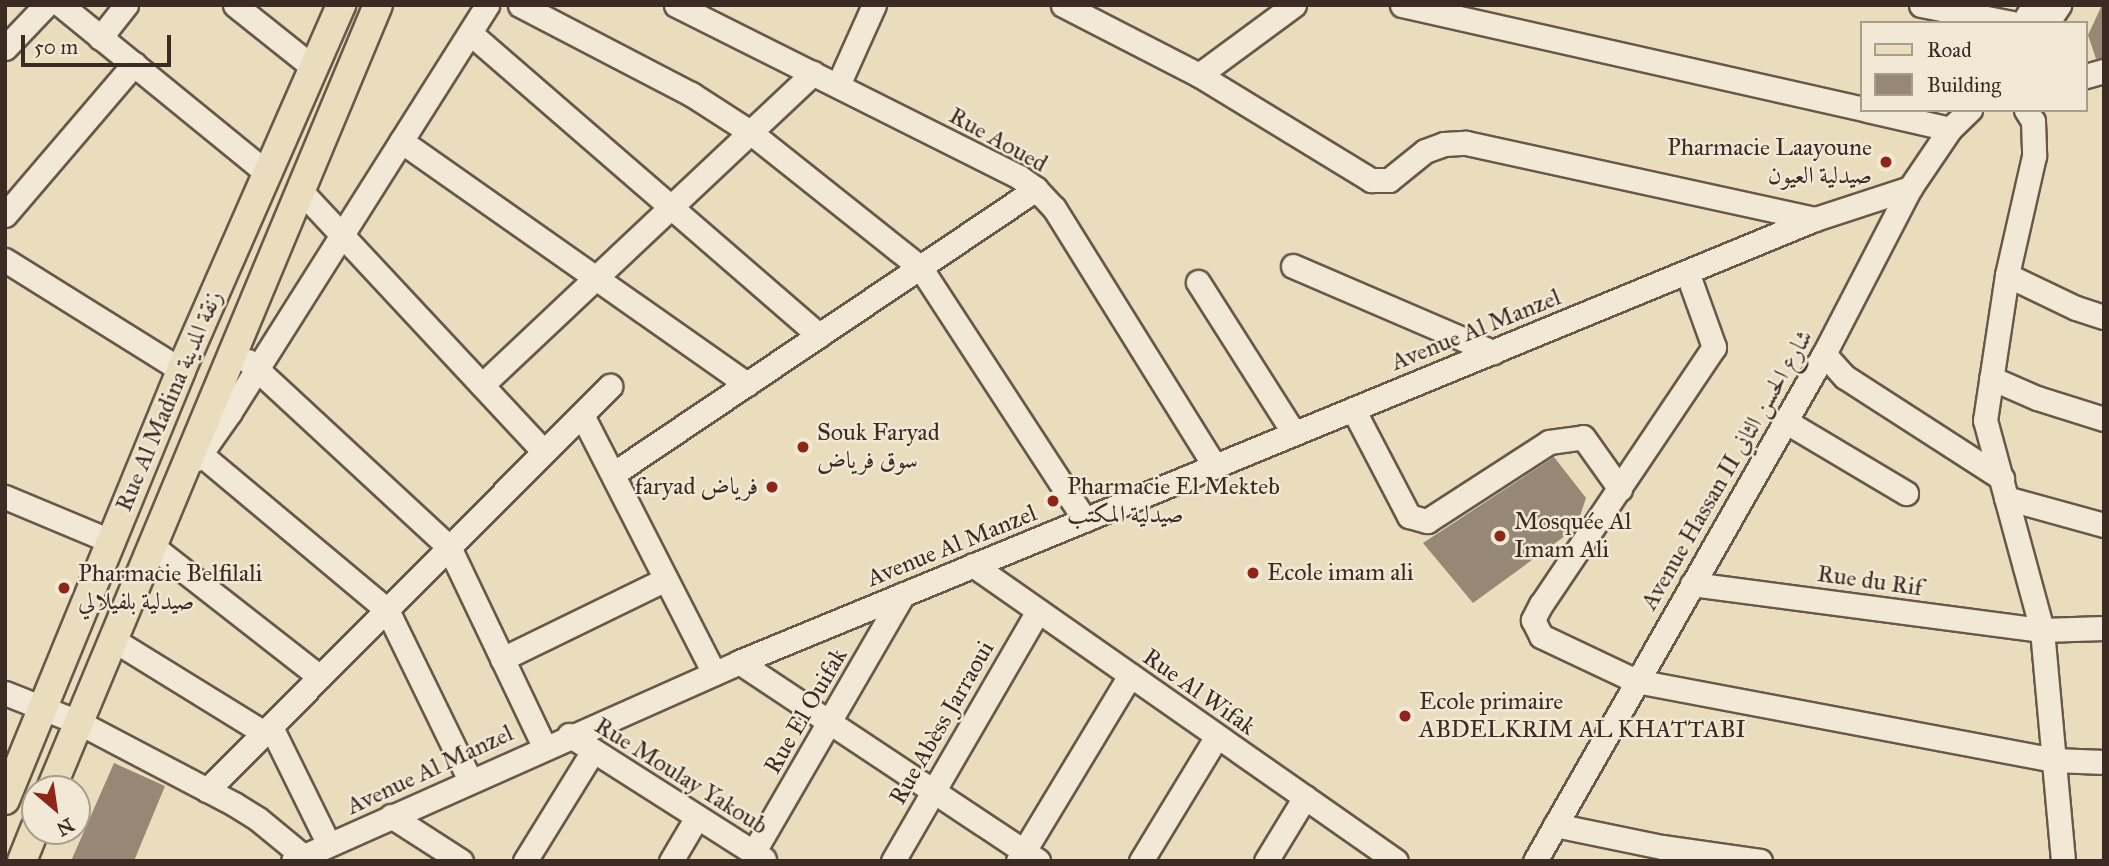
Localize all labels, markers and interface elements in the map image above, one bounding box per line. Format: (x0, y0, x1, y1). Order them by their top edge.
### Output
scale bar (24, 21, 175, 65)
legend (1860, 21, 2088, 112)
text: 50 m (34, 34, 78, 60)
text: Road (1927, 37, 1972, 63)
text: Building (1927, 72, 2001, 98)
street label: Rue Aoued (944, 101, 1052, 179)
place label: Pharmacie Laayoune صيدلية العيون (1667, 134, 1872, 190)
marker: Pharmacie Laayoune صيدلية العيون (1878, 154, 1894, 170)
street label: Avenue Al Manzel (1387, 283, 1565, 377)
street label: Rue Al Madina زنقة المدينة (109, 286, 229, 516)
street label: Avenue Hassan II شارع الحسن الثاني (1635, 325, 1819, 615)
place label: Souk Faryad سوق فرياض (817, 419, 940, 475)
marker: Souk Faryad سوق فرياض (795, 439, 811, 455)
place label: faryad فرياض (635, 473, 758, 501)
place label: Pharmacie El Mekteb صيدلية المكتب (1067, 473, 1280, 529)
marker: faryad فرياض (764, 479, 780, 495)
marker: Pharmacie El Mekteb صيدلية المكتب (1045, 493, 1061, 509)
street label: Avenue Al Manzel (863, 499, 1041, 593)
place label: Mosquée Al Imam Ali (1514, 508, 1632, 564)
marker: Mosquée Al Imam Ali (1492, 528, 1508, 544)
place label: Ecole imam ali (1267, 559, 1414, 587)
street label: Rue du Rif (1815, 559, 1925, 603)
place label: Pharmacie Belfilali صيدلية بلفيلالي (78, 560, 262, 616)
marker: Ecole imam ali (1245, 565, 1261, 581)
marker: Pharmacie Belfilali صيدلية بلفيلالي (56, 580, 72, 596)
street label: Rue Abèss Jarraoui (883, 636, 1001, 810)
street label: Rue El Ouifak (758, 643, 854, 779)
street label: Rue Al Wifak (1137, 643, 1261, 741)
place label: Ecole primaire ABDELKRIM AL KHATTABI (1419, 688, 1746, 744)
marker: Ecole primaire ABDELKRIM AL KHATTABI (1397, 708, 1413, 724)
street label: Rue Moulay Yakoub (589, 711, 773, 841)
street label: Avenue Al Manzel (342, 719, 518, 821)
north arrow (21, 775, 91, 845)
text: N (53, 813, 78, 841)

